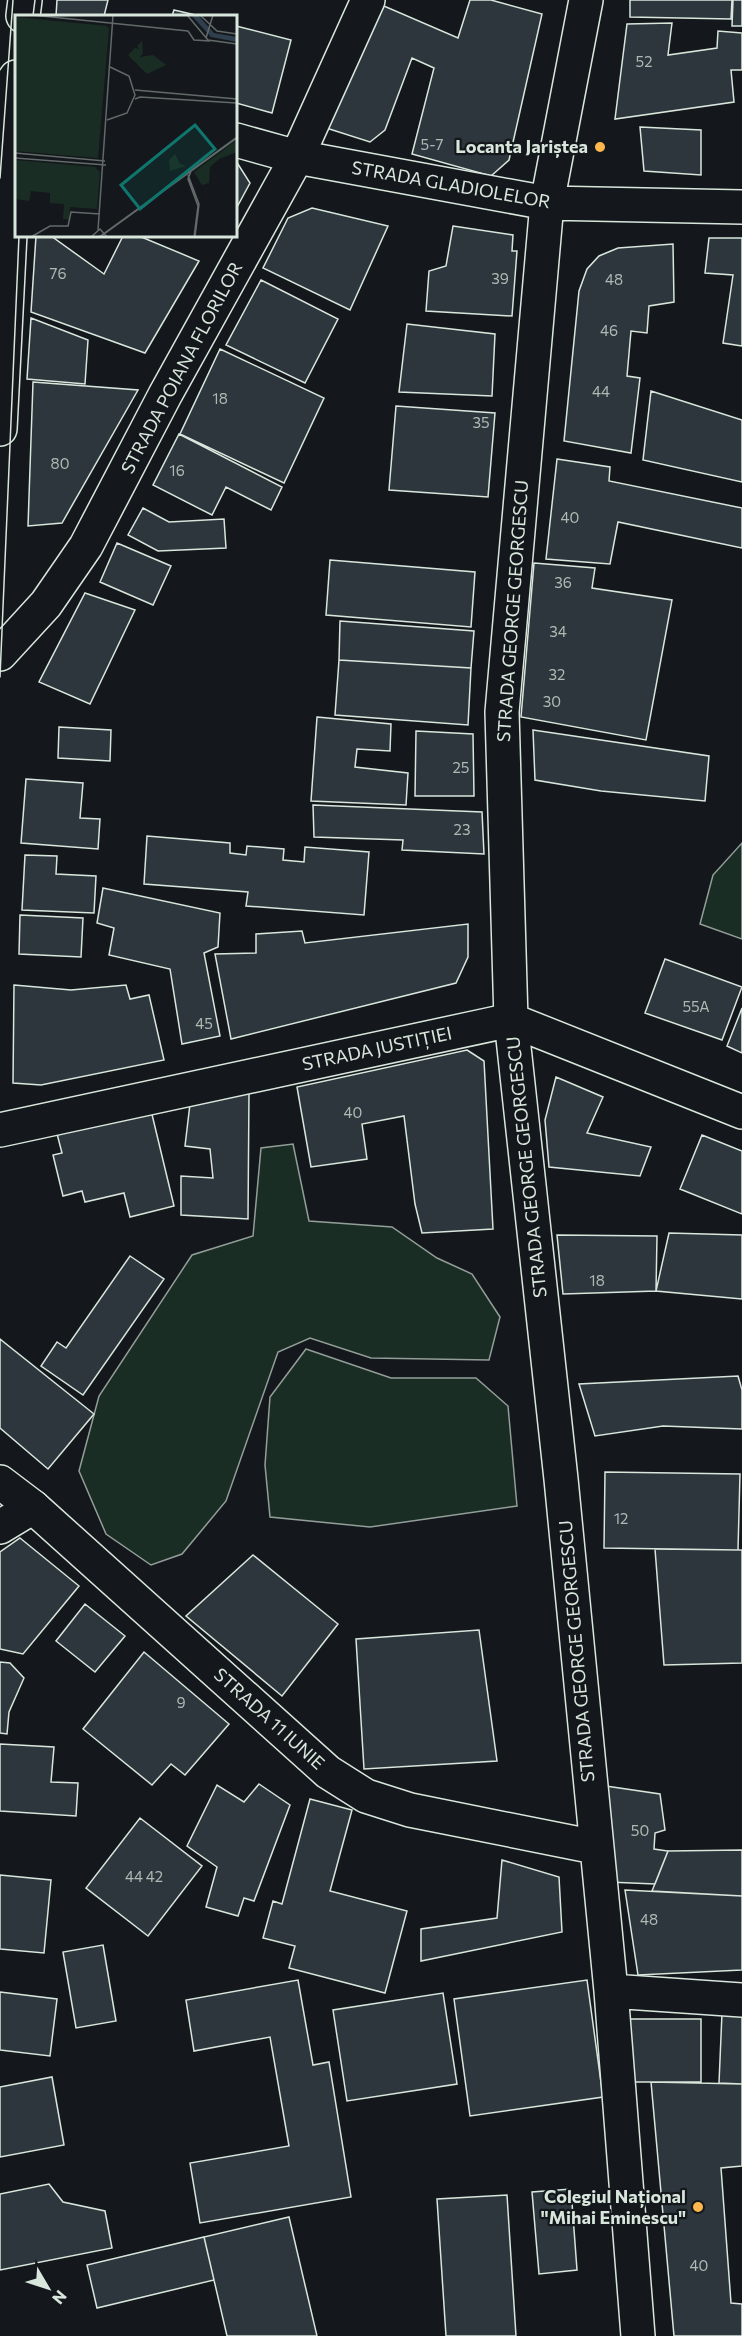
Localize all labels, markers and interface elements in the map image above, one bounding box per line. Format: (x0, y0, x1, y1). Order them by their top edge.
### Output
inset map (15, 15, 237, 237)
house number: 52 (636, 52, 652, 70)
house number: 5-7 (421, 135, 444, 153)
place label: Locanta Jariștea (455, 135, 588, 158)
marker: Locanta Jariștea (593, 140, 607, 154)
street label: STRADA GLADIOLELOR (350, 156, 552, 212)
street label: STRADA POIANA FLORILOR (116, 258, 246, 477)
house number: 76 (50, 264, 66, 282)
house number: 39 (491, 269, 509, 287)
house number: 48 (605, 270, 623, 288)
house number: 46 (600, 321, 618, 339)
house number: 44 (592, 382, 610, 400)
house number: 18 (212, 389, 228, 407)
house number: 35 (472, 413, 490, 431)
house number: 80 (51, 454, 69, 472)
house number: 16 (169, 461, 185, 479)
street label: STRADA GEORGE GEORGESCU (492, 479, 532, 743)
house number: 40 (561, 508, 579, 526)
house number: 36 (554, 573, 572, 591)
house number: 34 (549, 622, 567, 640)
house number: 32 (549, 665, 565, 683)
house number: 30 (543, 692, 561, 710)
house number: 25 (453, 758, 469, 776)
house number: 23 (454, 820, 470, 838)
house number: 55A (682, 997, 710, 1015)
house number: 45 (195, 1014, 213, 1032)
street label: STRADA JUSTIȚIEI (300, 1021, 454, 1076)
street label: STRADA GEORGE GEORGESCU (501, 1035, 551, 1299)
house number: 40 (344, 1103, 362, 1121)
house number: 18 (589, 1271, 605, 1289)
house number: 12 (614, 1509, 628, 1527)
street label: STRADA GEORGE GEORGESCU (554, 1519, 598, 1783)
street label: STRADA 11 IUNIE (210, 1663, 330, 1774)
house number: 9 (176, 1693, 186, 1711)
house number: 50 (631, 1821, 649, 1839)
house number: 44 42 (125, 1867, 163, 1885)
house number: 48 (640, 1910, 658, 1928)
place label: Colegiul Național "Mihai Eminescu" (541, 2185, 686, 2228)
marker: Colegiul Național "Mihai Eminescu" (691, 2200, 705, 2214)
house number: 40 (690, 2256, 708, 2274)
north arrow (18, 2258, 78, 2318)
text: N (49, 2287, 71, 2308)

